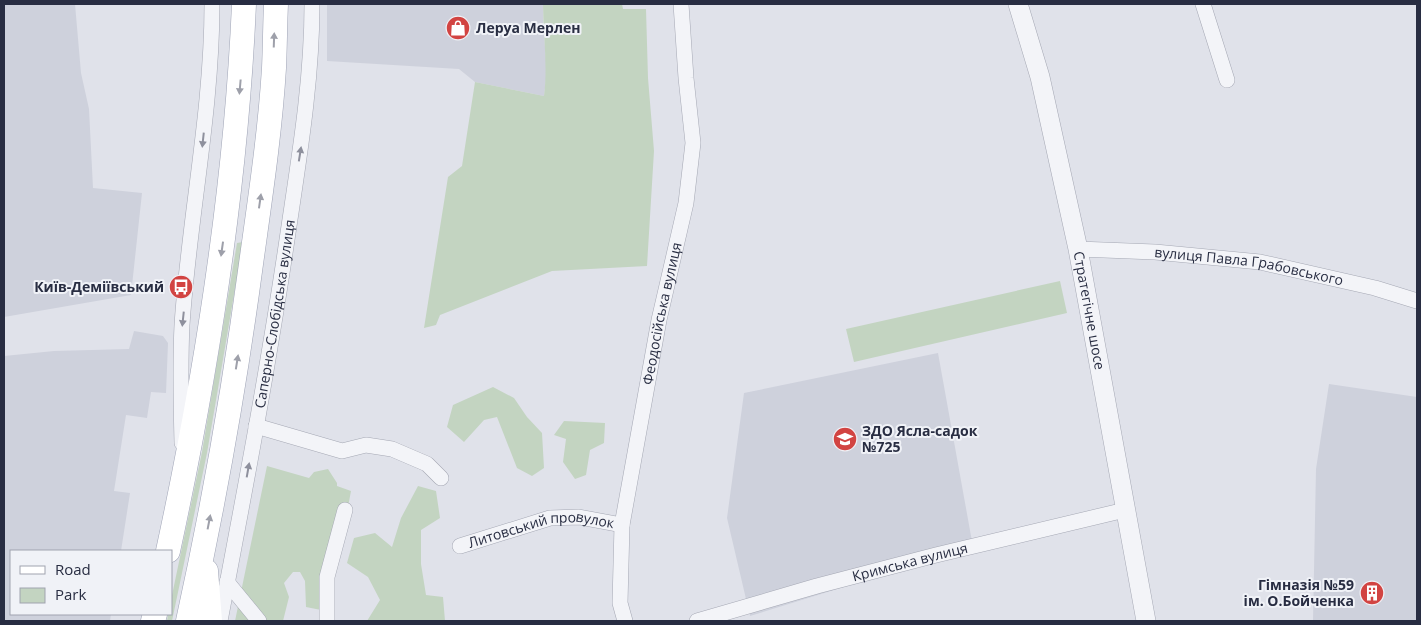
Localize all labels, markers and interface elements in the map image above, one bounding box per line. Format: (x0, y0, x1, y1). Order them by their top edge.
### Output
shop icon: Леруа Мерлен (445, 15, 471, 41)
place label: Леруа Мерлен (476, 18, 581, 37)
one-way arrow (271, 31, 279, 47)
one-way arrow (236, 80, 244, 96)
one-way arrow (199, 132, 207, 148)
one-way arrow (297, 146, 305, 162)
one-way arrow (256, 193, 264, 209)
street label: Саперно-Слобідська вулиця (250, 218, 299, 410)
street label: Феодосійська вулиця (637, 240, 686, 386)
one-way arrow (217, 241, 225, 257)
street label: вулиця Павла Грабовського (1154, 242, 1345, 290)
street label: Стратегічне шосе (1070, 250, 1110, 371)
bus stop icon: Київ-Деміївський (168, 274, 194, 300)
place label: Київ-Деміївський (34, 277, 164, 296)
one-way arrow (179, 311, 187, 327)
one-way arrow (234, 354, 242, 370)
place label: ЗДО Ясла-садок №725 (862, 421, 978, 456)
school or university icon: ЗДО Ясла-садок №725 (832, 426, 858, 452)
one-way arrow (244, 462, 252, 478)
street label: Литовський провулок (466, 507, 617, 552)
one-way arrow (205, 514, 213, 530)
street label: Кримська вулиця (850, 538, 969, 585)
legend (10, 550, 172, 615)
text: Road (55, 559, 91, 579)
place label: Гімназія №59 ім. О.Бойченка (1244, 575, 1354, 610)
building icon: Гімназія №59 ім. О.Бойченка (1359, 580, 1385, 606)
text: Park (55, 584, 86, 604)

